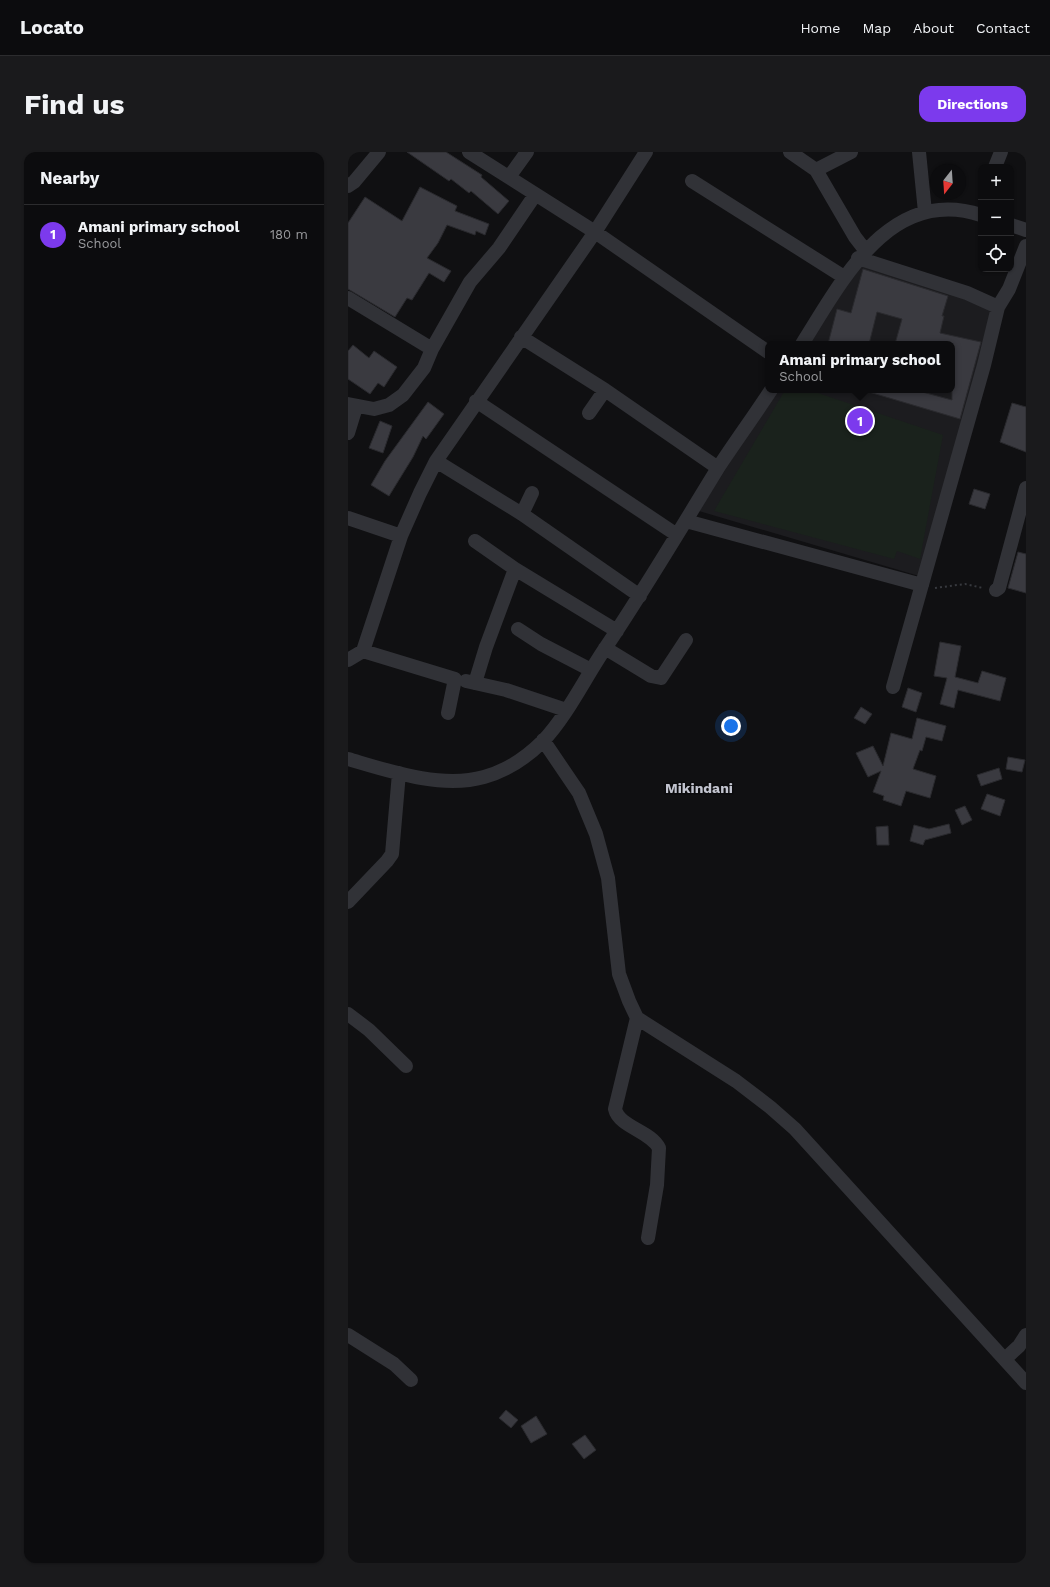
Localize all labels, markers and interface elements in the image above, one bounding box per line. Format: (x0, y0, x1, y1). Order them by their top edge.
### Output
text: Locato (20, 16, 84, 39)
text: Home (800, 20, 840, 36)
text: Map (862, 20, 891, 36)
text: About (913, 20, 954, 36)
text: Contact (976, 20, 1030, 36)
button: Directions (919, 86, 1026, 122)
text: Find us (24, 88, 124, 121)
north arrow (930, 164, 966, 200)
map controls (978, 164, 1014, 272)
button: + (978, 164, 1014, 200)
text: Nearby (40, 168, 99, 188)
button: − (978, 200, 1014, 236)
text: Amani primary school (78, 218, 239, 236)
text: 1 (50, 227, 56, 242)
text: 180 m (270, 227, 308, 242)
text: School (78, 236, 121, 251)
button: locate (978, 236, 1014, 272)
popup (765, 341, 955, 393)
text: Amani primary school (779, 351, 941, 369)
text: School (779, 369, 823, 384)
pin: 1 (847, 406, 873, 436)
your location (721, 716, 741, 736)
district label: Mikindani (665, 780, 733, 796)

